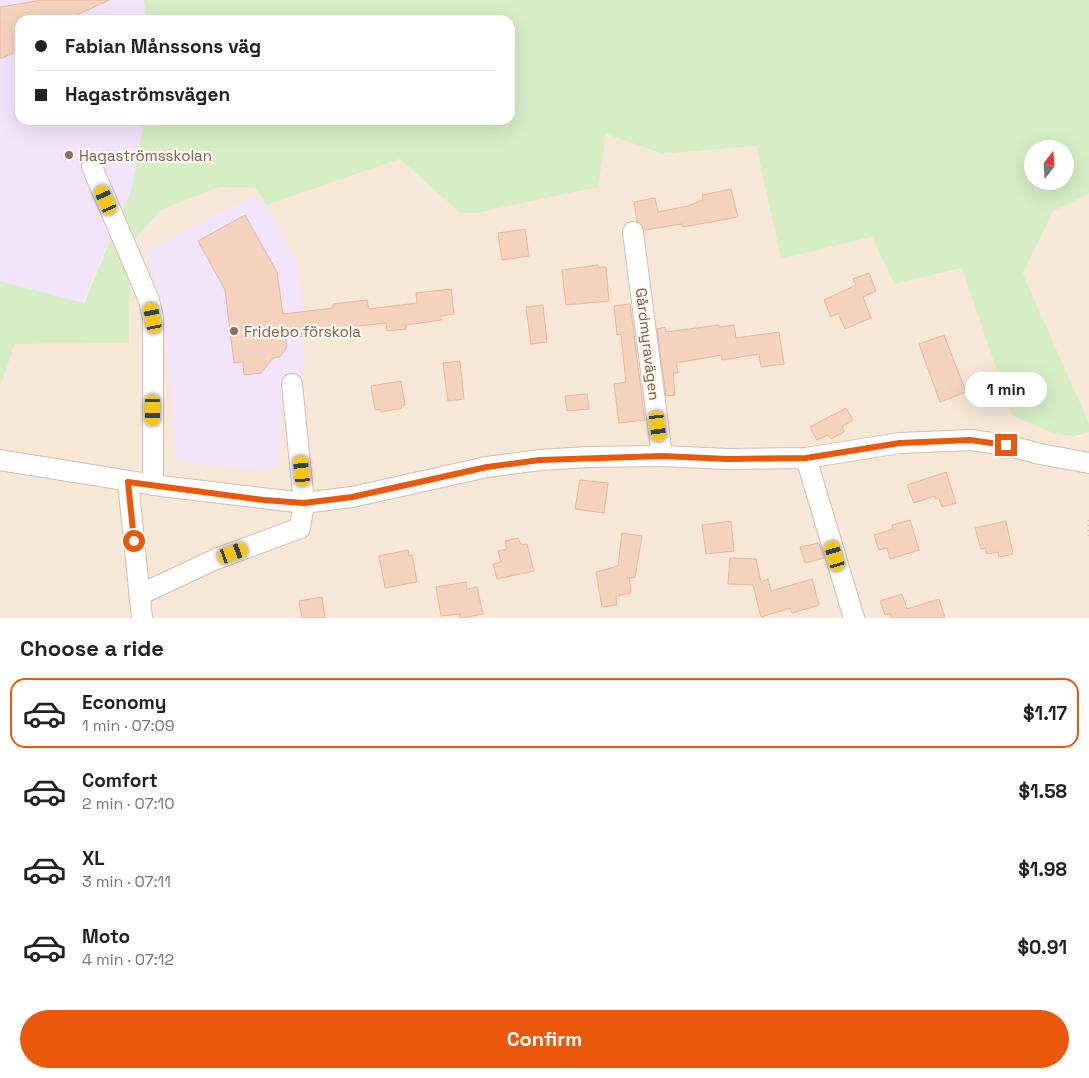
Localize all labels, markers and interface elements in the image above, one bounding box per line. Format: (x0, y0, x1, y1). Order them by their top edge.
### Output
text: Fabian Månssons väg (65, 34, 261, 59)
text: Hagaströmsvägen (65, 82, 230, 107)
north arrow (1024, 140, 1074, 190)
map controls (1024, 140, 1074, 190)
place label: Hagaströmsskolan (79, 146, 212, 165)
marker: Hagaströmsskolan (63, 149, 75, 161)
car (93, 183, 118, 217)
street label: Gårdmyravägen (632, 287, 664, 401)
car (142, 302, 163, 334)
place label: Fridebo förskola (244, 322, 361, 341)
marker: Fridebo förskola (228, 325, 240, 337)
callout: 1 min (965, 372, 1047, 408)
text: 1 min (986, 379, 1026, 400)
car (145, 395, 160, 425)
car (648, 410, 667, 442)
route end (995, 434, 1017, 456)
car (292, 455, 311, 487)
route start (123, 530, 145, 552)
car (823, 539, 846, 573)
car (216, 541, 249, 565)
text: Choose a ride (20, 634, 164, 662)
text: Economy (82, 690, 166, 715)
icon: car (22, 691, 67, 736)
text: $1.17 (1023, 701, 1067, 726)
text: 1 min · 07:09 (82, 715, 175, 736)
text: Comfort (82, 768, 158, 793)
icon: car (22, 769, 67, 814)
text: $1.58 (1018, 779, 1067, 804)
text: 2 min · 07:10 (82, 793, 174, 814)
text: XL (82, 846, 105, 871)
icon: car (22, 847, 67, 892)
text: $1.98 (1018, 857, 1067, 882)
text: 3 min · 07:11 (82, 871, 171, 892)
text: Moto (82, 924, 130, 949)
icon: car (22, 925, 67, 970)
text: $0.91 (1017, 935, 1067, 960)
text: 4 min · 07:12 (82, 949, 174, 970)
button: Confirm (20, 1010, 1069, 1068)

